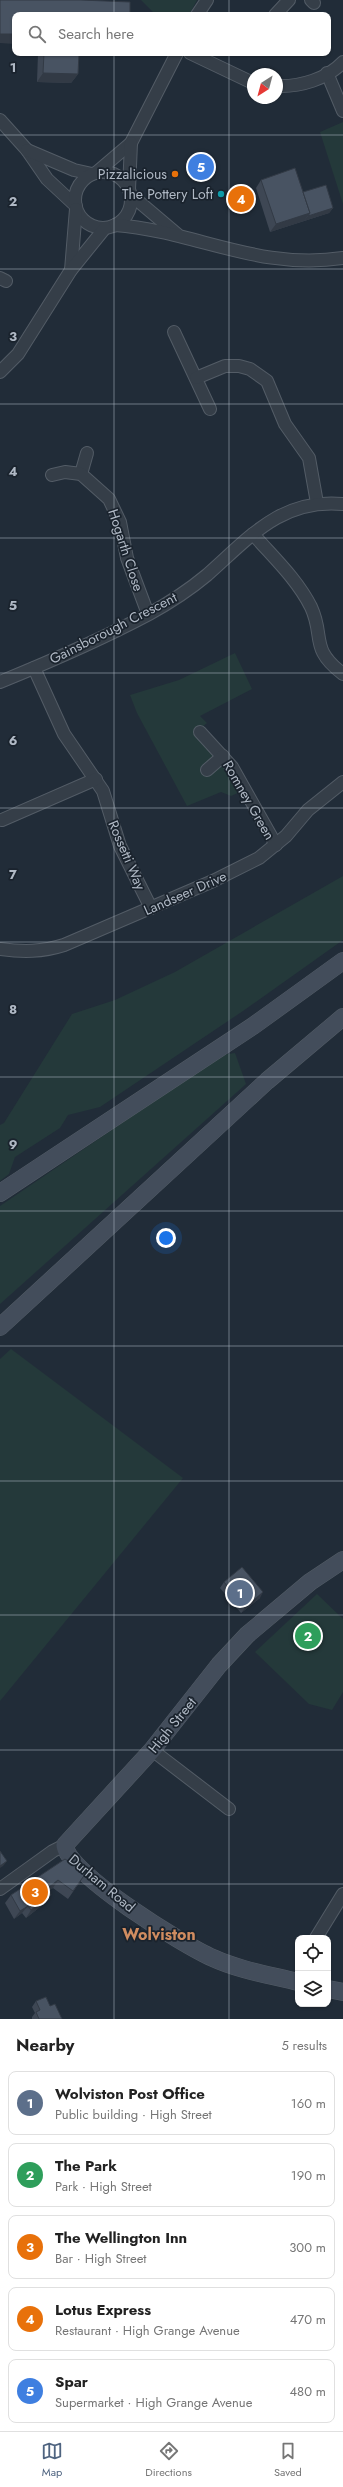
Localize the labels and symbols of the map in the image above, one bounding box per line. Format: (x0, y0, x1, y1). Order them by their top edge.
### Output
text: 1 (10, 58, 16, 77)
north arrow (247, 68, 283, 104)
pin: 5 (188, 152, 214, 182)
place label: Pizzalicious (98, 164, 167, 184)
marker: Pizzalicious (170, 169, 180, 179)
place label: The Pottery Loft (122, 184, 214, 204)
pin: 4 (228, 184, 254, 214)
marker: The Pottery Loft (216, 189, 226, 199)
text: 2 (9, 192, 17, 211)
text: 3 (9, 327, 17, 346)
text: 4 (8, 462, 18, 481)
street label: Hogarth Close (103, 506, 149, 594)
street label: Gainsborough Crescent (46, 587, 181, 669)
text: 5 (9, 596, 17, 615)
text: 6 (9, 731, 18, 750)
street label: Romney Green (218, 757, 280, 843)
street label: Rossetti Way (103, 817, 151, 894)
text: 7 (9, 865, 17, 884)
street label: Landseer Drive (140, 866, 230, 920)
text: 8 (9, 1000, 17, 1019)
text: 9 (9, 1135, 18, 1154)
your location (156, 1228, 176, 1248)
pin: 1 (227, 1578, 253, 1608)
pin: 2 (295, 1621, 321, 1651)
street label: High Street (143, 1692, 201, 1757)
street label: Durham Road (65, 1849, 139, 1917)
pin: 3 (22, 1877, 48, 1907)
district label: Wolviston (122, 1923, 196, 1946)

